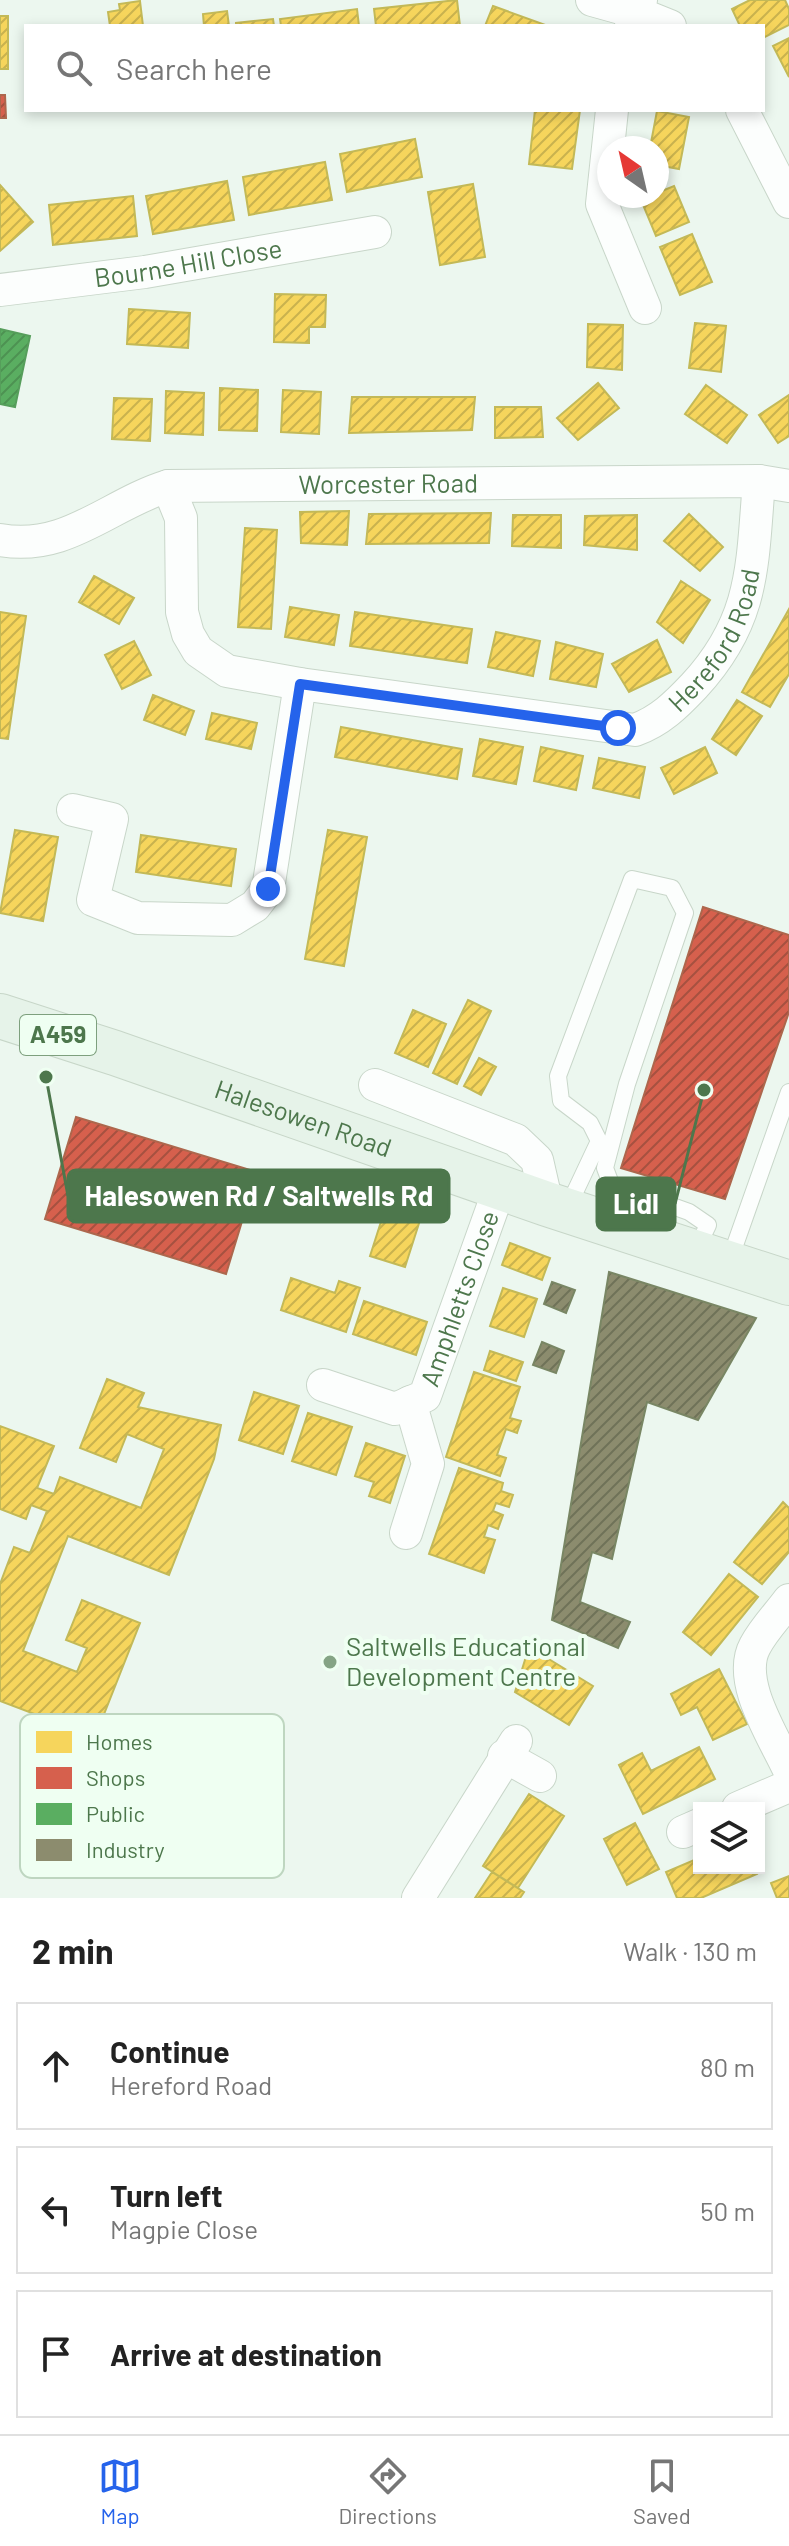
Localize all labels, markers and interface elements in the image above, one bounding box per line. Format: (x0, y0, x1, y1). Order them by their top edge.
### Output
search box (24, 24, 765, 112)
icon: search (52, 46, 96, 90)
text: Search here (116, 50, 272, 86)
north arrow (597, 136, 669, 208)
street label: Bourne Hill Close (92, 231, 284, 292)
street label: Worcester Road (298, 466, 478, 499)
street label: Hereford Road (661, 566, 765, 717)
route start (600, 710, 636, 746)
route end (250, 871, 286, 907)
road number: A459 (20, 1015, 96, 1055)
street label: Halesowen Road (211, 1072, 396, 1162)
callout: Halesowen Rd / Saltwells Rd (68, 1170, 449, 1222)
text: Halesowen Rd / Saltwells Rd (85, 1178, 433, 1212)
callout: Lidl (597, 1178, 675, 1230)
text: Lidl (613, 1186, 659, 1220)
street label: Amphletts Close (413, 1206, 504, 1390)
place label: Saltwells Educational Development Centre (346, 1630, 586, 1691)
marker: Saltwells Educational Development Centre (321, 1653, 339, 1671)
legend (20, 1714, 284, 1878)
text: Homes (86, 1728, 153, 1754)
text: Shops (86, 1764, 145, 1790)
text: Public (86, 1800, 145, 1826)
map controls (693, 1802, 765, 1874)
button: layers (693, 1802, 765, 1874)
text: Industry (86, 1836, 165, 1862)
text: 2 min (32, 1930, 114, 1971)
text: Walk · 130 m (623, 1935, 757, 1966)
text: Continue (110, 2033, 230, 2069)
icon: ahead (34, 2044, 78, 2088)
text: 80 m (700, 2051, 755, 2082)
text: Hereford Road (110, 2069, 272, 2100)
text: Turn left (110, 2177, 223, 2213)
icon: left (34, 2188, 78, 2232)
text: 50 m (700, 2195, 755, 2226)
text: Magpie Close (110, 2213, 258, 2244)
icon: arrive (34, 2332, 78, 2376)
text: Arrive at destination (110, 2336, 382, 2372)
tab: Map (98, 2454, 142, 2528)
tab: Directions (338, 2454, 437, 2528)
tab: Saved (633, 2454, 691, 2528)

